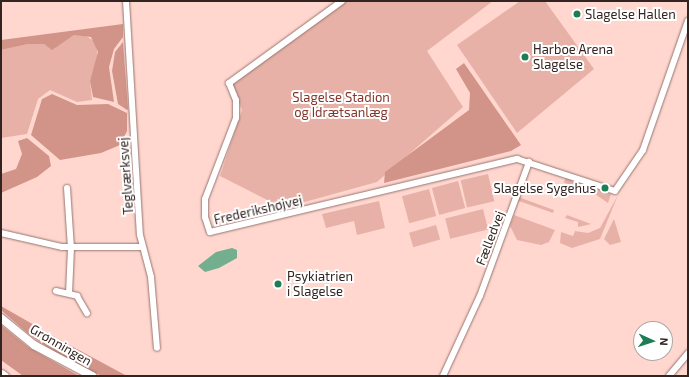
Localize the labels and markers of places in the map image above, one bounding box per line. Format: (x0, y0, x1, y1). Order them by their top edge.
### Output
place label: Slagelse Hallen (585, 6, 676, 22)
marker: Slagelse Hallen (572, 9, 582, 19)
place label: Harboe Arena Slagelse (533, 42, 614, 73)
marker: Harboe Arena Slagelse (520, 52, 530, 62)
place label: Slagelse Sygehus (493, 180, 596, 196)
marker: Slagelse Sygehus (599, 182, 611, 194)
place label: Psykiatrien i Slagelse (287, 269, 353, 300)
marker: Psykiatrien i Slagelse (272, 278, 284, 290)

